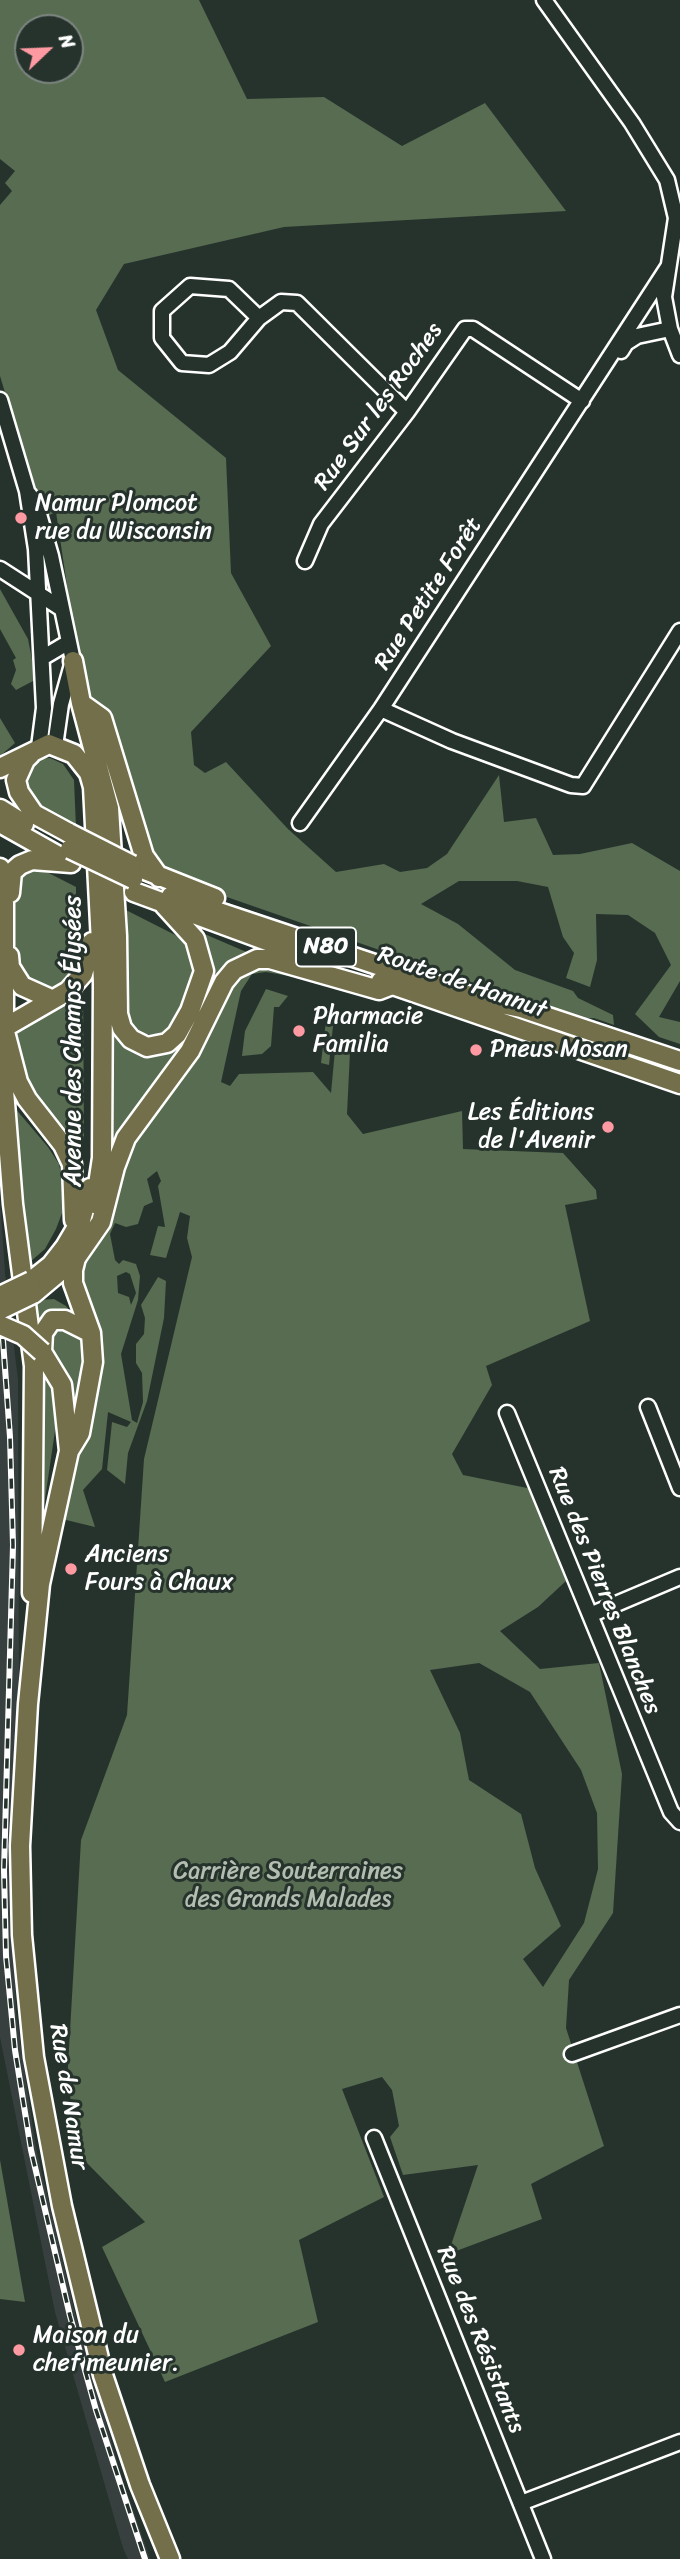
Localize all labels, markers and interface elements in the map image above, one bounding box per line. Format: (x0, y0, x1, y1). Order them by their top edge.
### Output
north arrow (14, 14, 84, 84)
text: N (49, 29, 85, 54)
street label: Rue Sur les Roches (309, 318, 449, 496)
place label: Namur Plomcot rue du Wisconsin (35, 490, 212, 546)
marker: Namur Plomcot rue du Wisconsin (13, 510, 29, 526)
street label: Rue Petite Forêt (369, 512, 489, 676)
street label: Avenue des Champs Élysées (60, 895, 88, 1187)
road number: N80 (296, 928, 356, 966)
street label: Route de Hannut (374, 941, 550, 1025)
place label: Pharmacie Familia (313, 1003, 423, 1059)
marker: Pharmacie Familia (291, 1023, 307, 1039)
place label: Pneus Mosan (490, 1036, 628, 1064)
marker: Pneus Mosan (468, 1042, 484, 1058)
place label: Les Éditions de l'Avenir (468, 1099, 594, 1155)
marker: Les Éditions de l'Avenir (600, 1119, 616, 1135)
street label: Rue des Pierres Blanches (541, 1463, 667, 1719)
place label: Anciens Fours à Chaux (85, 1541, 233, 1597)
marker: Anciens Fours à Chaux (63, 1561, 79, 1577)
park label: Carrière Souterraines des Grands Malades (173, 1858, 403, 1914)
street label: Rue de Namur (42, 2022, 94, 2172)
street label: Rue des Résistants (429, 2242, 531, 2438)
place label: Maison du chef meunier. (33, 2322, 179, 2378)
marker: Maison du chef meunier. (11, 2342, 27, 2358)

